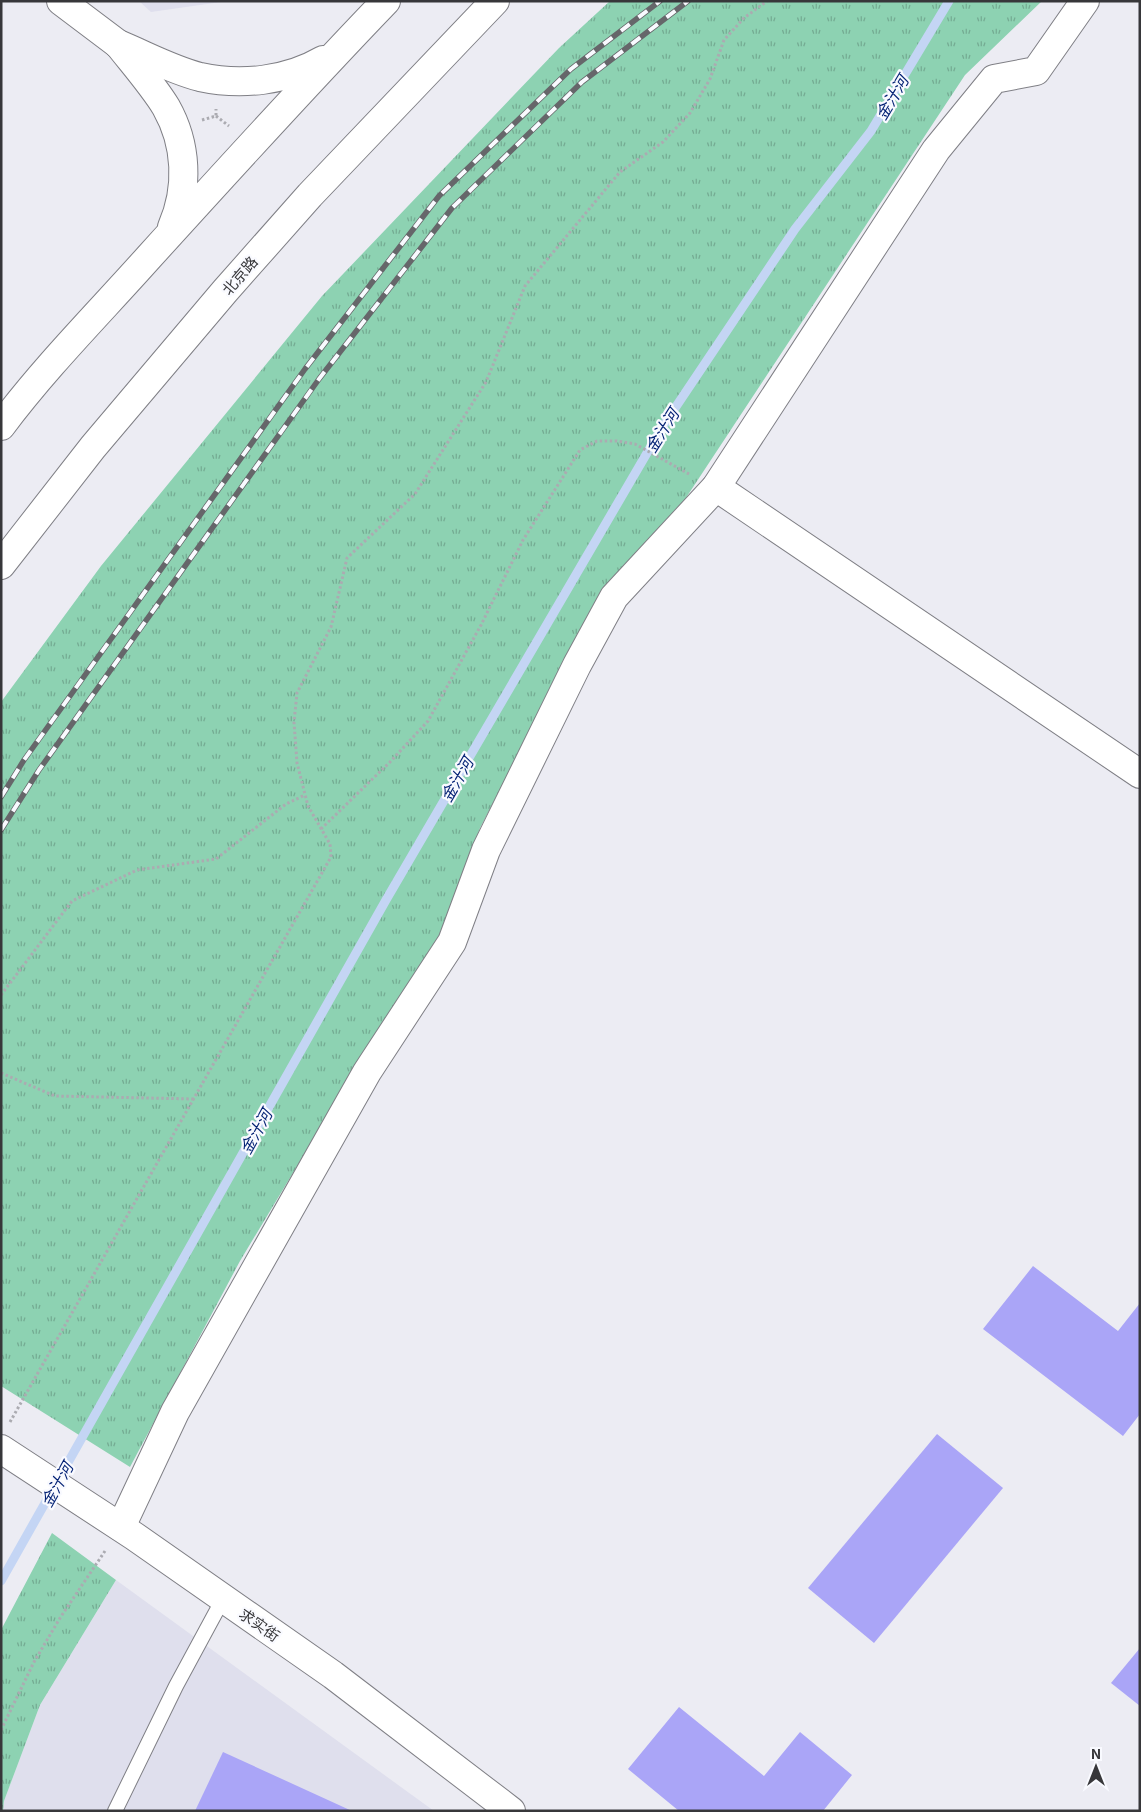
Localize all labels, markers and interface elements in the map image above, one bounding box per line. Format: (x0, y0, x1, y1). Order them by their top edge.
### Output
water label: 金汁河 (868, 68, 915, 124)
street label: 北京路 (216, 251, 262, 299)
water label: 金汁河 (638, 401, 685, 457)
water label: 金汁河 (434, 750, 480, 806)
water label: 金汁河 (233, 1102, 279, 1158)
water label: 金汁河 (34, 1455, 80, 1511)
street label: 求实街 (236, 1602, 284, 1646)
north arrow (1071, 1742, 1121, 1792)
text: N (1091, 1743, 1101, 1763)

